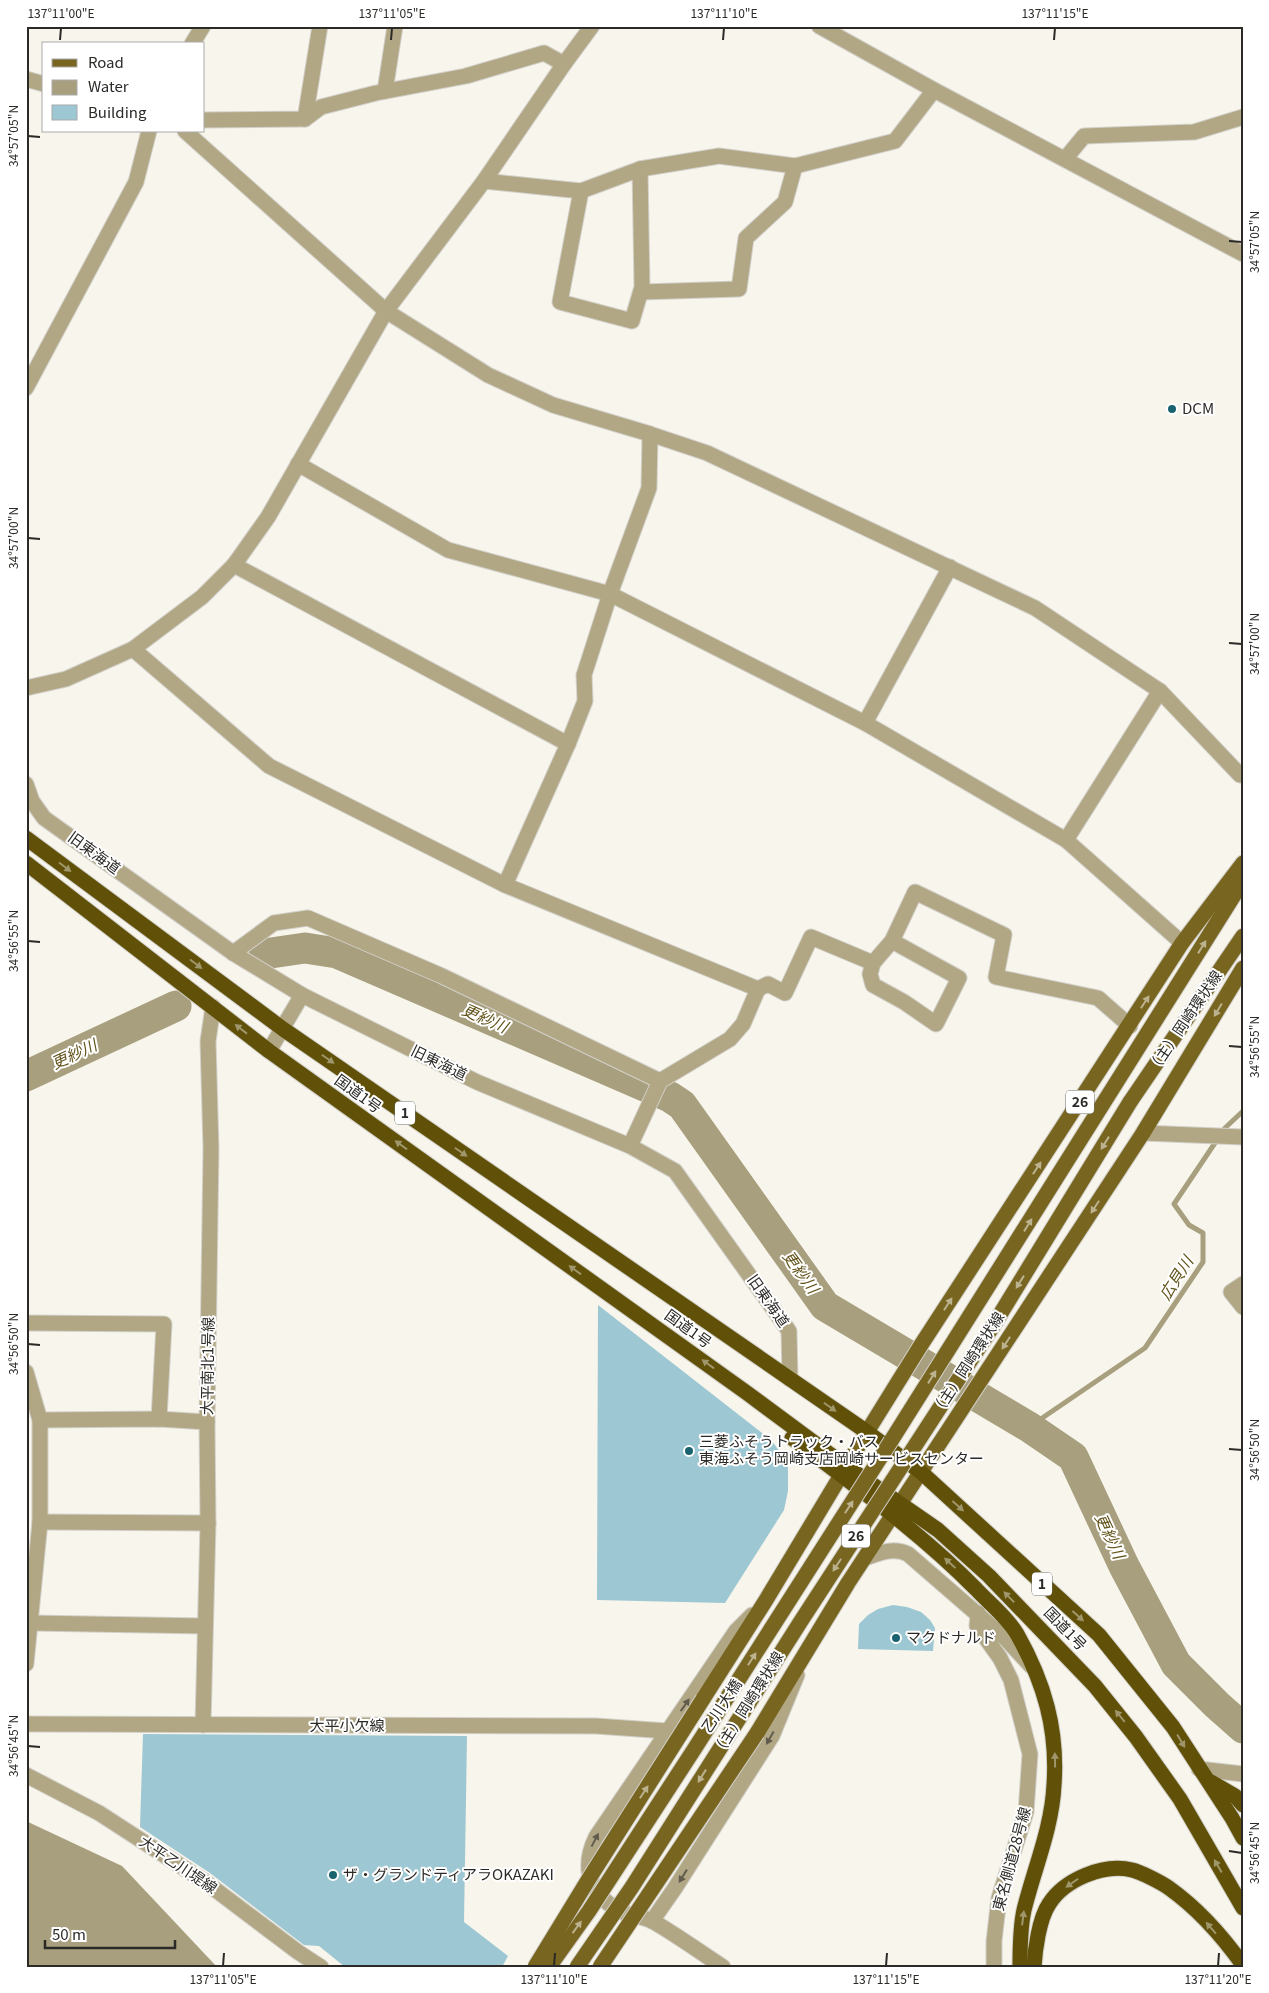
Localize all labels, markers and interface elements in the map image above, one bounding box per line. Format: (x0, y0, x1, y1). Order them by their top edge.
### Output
text: 137°11'00"E (27, 4, 95, 21)
text: 137°11'05"E (358, 4, 426, 21)
text: 137°11'10"E (690, 4, 758, 21)
text: 137°11'15"E (1021, 4, 1089, 21)
legend (42, 42, 205, 132)
text: Road (88, 51, 124, 72)
text: Water (88, 75, 129, 96)
text: Building (88, 101, 147, 122)
text: 34°57'05"N (4, 105, 21, 167)
text: 34°57'05"N (1245, 211, 1262, 273)
place label: DCM (1182, 397, 1214, 418)
marker: DCM (1166, 403, 1178, 415)
text: 34°57'00"N (4, 507, 21, 569)
text: 34°57'00"N (1245, 613, 1262, 675)
street label: 旧東海道 (64, 826, 125, 878)
one-way arrow (58, 862, 72, 872)
text: 34°56'55"N (4, 910, 21, 972)
one-way arrow (1197, 940, 1207, 953)
one-way arrow (189, 959, 203, 969)
street label: （主）岡崎環状線 (1141, 966, 1226, 1077)
water label: 更紗川 (459, 996, 514, 1039)
one-way arrow (1140, 996, 1149, 1009)
one-way arrow (1213, 1003, 1222, 1016)
text: 34°56'55"N (1245, 1016, 1262, 1078)
one-way arrow (234, 1024, 248, 1034)
water label: 更紗川 (47, 1031, 102, 1074)
street label: 旧東海道 (408, 1039, 471, 1084)
one-way arrow (321, 1054, 334, 1064)
street label: 国道1号 (331, 1069, 387, 1117)
road number: 26 (1066, 1090, 1094, 1114)
road number: 1 (395, 1102, 415, 1124)
one-way arrow (1100, 1137, 1109, 1150)
one-way arrow (394, 1140, 407, 1150)
one-way arrow (454, 1147, 468, 1157)
one-way arrow (1032, 1161, 1042, 1175)
one-way arrow (1090, 1200, 1100, 1214)
one-way arrow (1024, 1218, 1033, 1231)
water label: 更紗川 (778, 1245, 827, 1299)
water label: 広貝川 (1152, 1249, 1199, 1304)
one-way arrow (569, 1265, 582, 1275)
street label: 旧東海道 (743, 1270, 795, 1331)
one-way arrow (1015, 1275, 1024, 1288)
one-way arrow (943, 1297, 953, 1311)
street label: 国道1号 (661, 1304, 717, 1352)
street label: （主）岡崎環状線 (925, 1307, 1008, 1419)
text: 34°56'50"N (4, 1313, 21, 1375)
street label: 大平南北1号線 (195, 1317, 218, 1415)
one-way arrow (1001, 1337, 1011, 1350)
one-way arrow (702, 1359, 715, 1370)
one-way arrow (928, 1370, 937, 1384)
one-way arrow (823, 1402, 837, 1412)
text: 34°56'50"N (1245, 1419, 1262, 1481)
place label: 三菱ふそうトラック・バス 東海ふそう岡崎支店岡崎サービスセンター (699, 1430, 984, 1468)
marker: 三菱ふそうトラック・バス 東海ふそう岡崎支店岡崎サービスセンター (683, 1445, 695, 1457)
one-way arrow (951, 1500, 963, 1512)
one-way arrow (844, 1501, 853, 1514)
water label: 更紗川 (1090, 1509, 1133, 1564)
road number: 26 (842, 1524, 870, 1548)
one-way arrow (945, 1557, 957, 1569)
one-way arrow (832, 1559, 841, 1572)
road number: 1 (1032, 1572, 1052, 1596)
one-way arrow (1003, 1591, 1015, 1603)
street label: 国道1号 (1040, 1601, 1092, 1654)
one-way arrow (1071, 1610, 1083, 1622)
place label: マクドナルド (906, 1626, 996, 1647)
marker: マクドナルド (890, 1632, 902, 1644)
street label: （主）岡崎環状線 (706, 1647, 787, 1760)
one-way arrow (747, 1652, 757, 1666)
street label: 乙川大橋 (696, 1674, 746, 1736)
one-way arrow (680, 1698, 690, 1712)
one-way arrow (1114, 1710, 1125, 1723)
street label: 大平小欠線 (309, 1714, 385, 1735)
text: 34°56'45"N (4, 1715, 21, 1777)
one-way arrow (765, 1731, 774, 1745)
one-way arrow (1177, 1734, 1186, 1747)
one-way arrow (1051, 1751, 1059, 1767)
one-way arrow (697, 1769, 707, 1783)
one-way arrow (639, 1785, 649, 1798)
street label: 東名側道28号線 (987, 1804, 1034, 1913)
text: 34°56'45"N (1245, 1822, 1262, 1884)
street label: 大平乙川堤線 (136, 1830, 222, 1898)
one-way arrow (591, 1833, 599, 1847)
one-way arrow (1214, 1860, 1223, 1873)
place label: ザ・グランドティアラOKAZAKI (343, 1863, 554, 1884)
marker: ザ・グランドティアラOKAZAKI (327, 1869, 339, 1881)
one-way arrow (679, 1869, 688, 1882)
one-way arrow (1065, 1878, 1079, 1888)
one-way arrow (1019, 1910, 1027, 1926)
scale bar (45, 1918, 175, 1950)
one-way arrow (572, 1920, 582, 1934)
one-way arrow (1205, 1922, 1217, 1934)
text: 50 m (52, 1923, 86, 1944)
text: 137°11'05"E (189, 1970, 257, 1987)
text: 137°11'10"E (520, 1970, 588, 1987)
text: 137°11'15"E (852, 1970, 920, 1987)
text: 137°11'20"E (1184, 1970, 1252, 1987)

